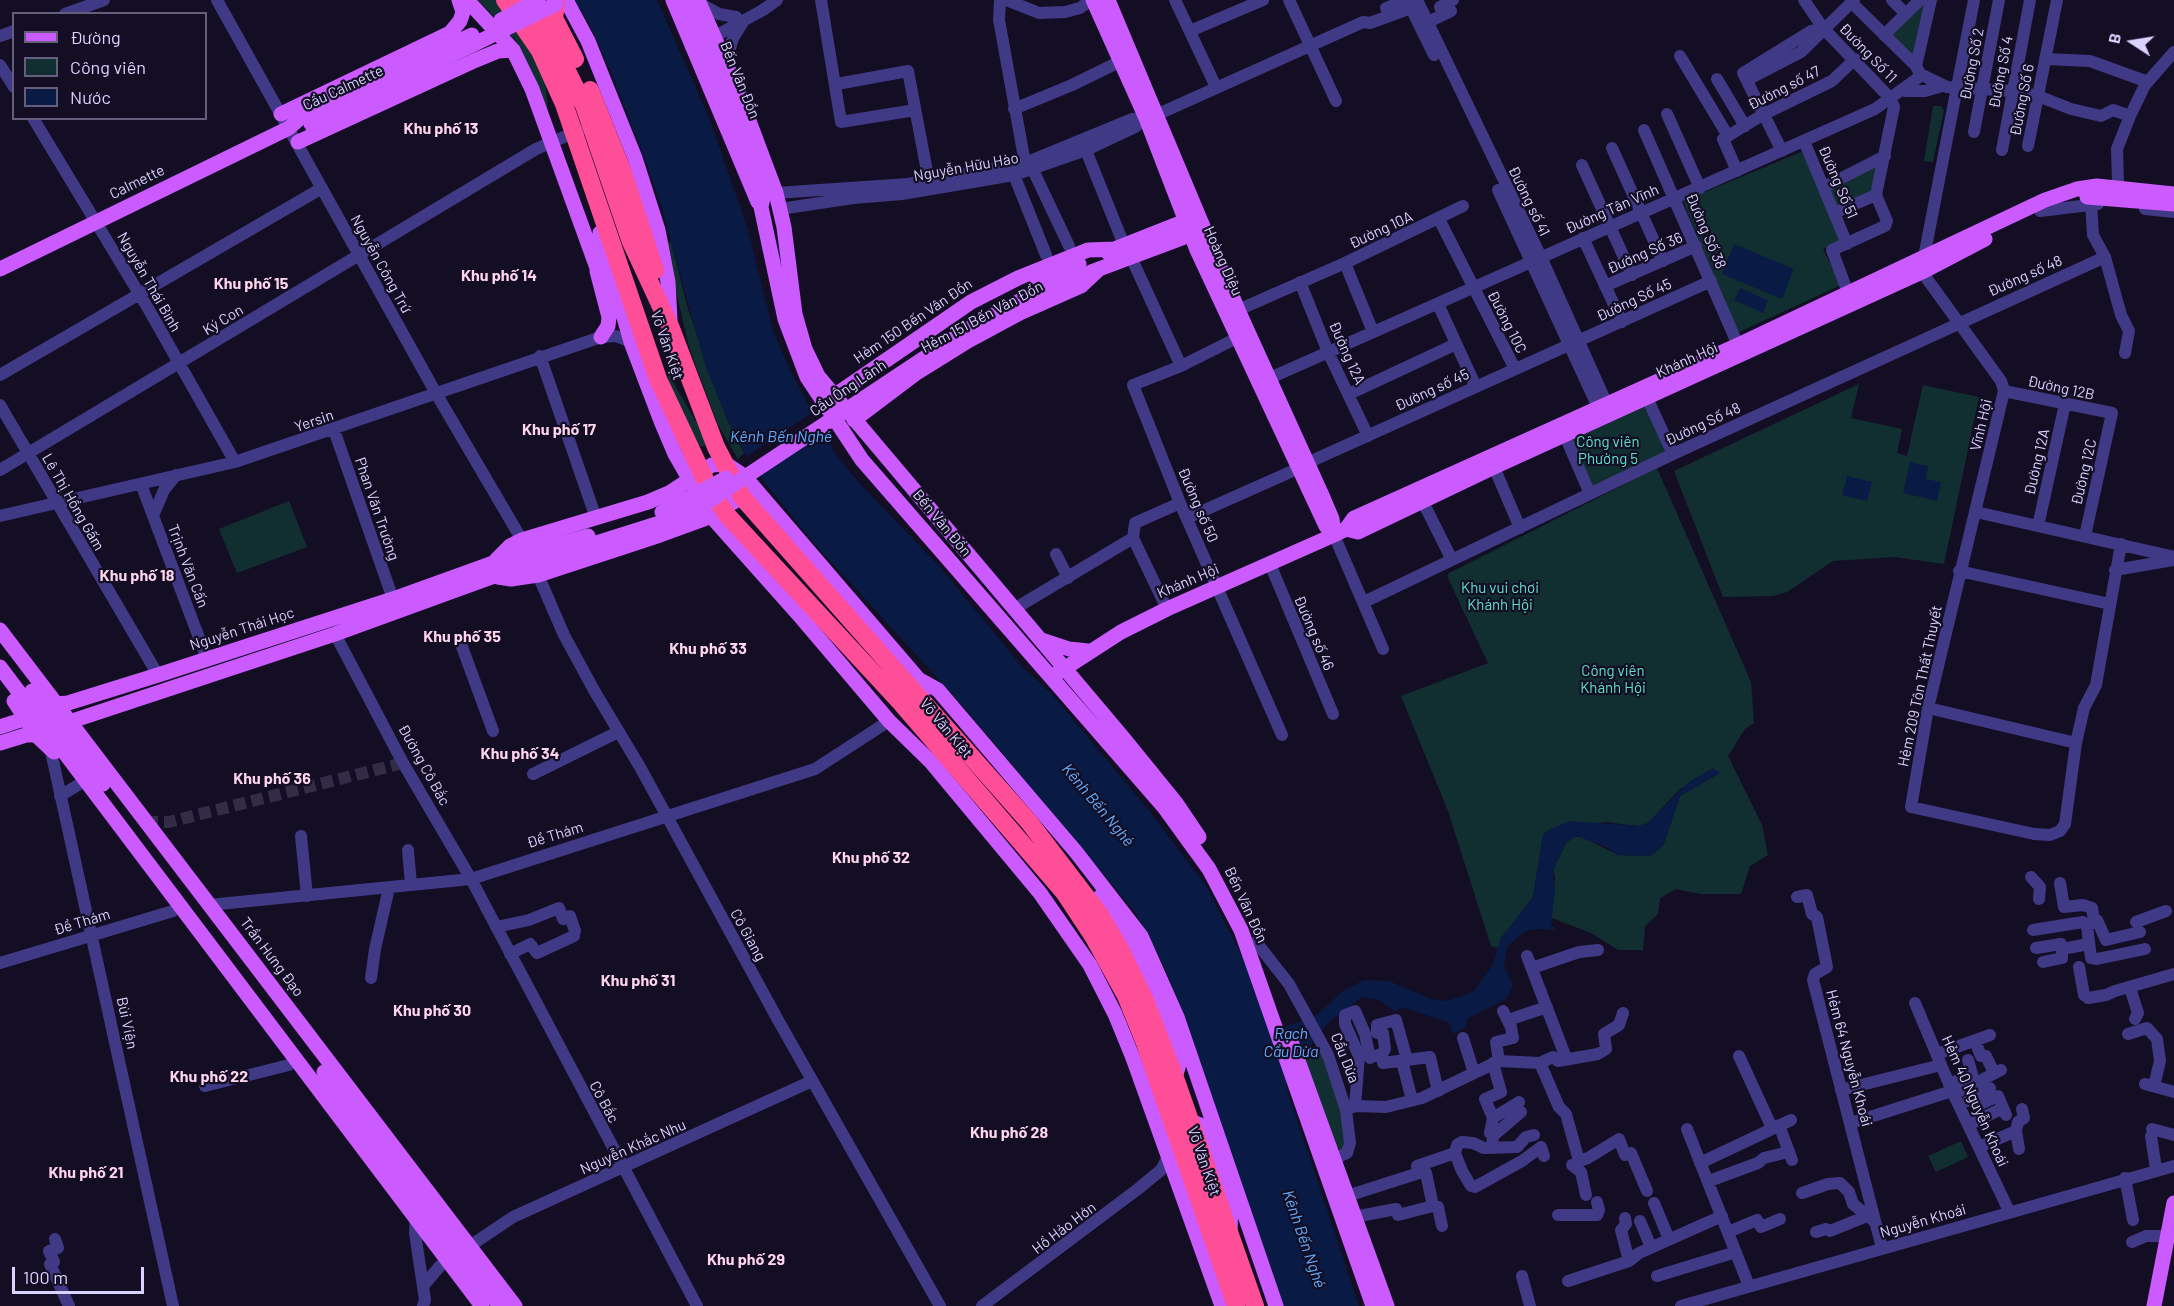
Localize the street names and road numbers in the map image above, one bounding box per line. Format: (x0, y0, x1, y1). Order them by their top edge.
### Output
street label: Đường Số 11 (1835, 20, 1901, 86)
street label: Đường Số 2 (1956, 26, 1988, 102)
street label: Đường Số 4 (1985, 34, 2017, 110)
street label: Bến Vân Đồn (716, 39, 764, 121)
street label: Cầu Calmette (300, 62, 386, 114)
street label: Đường số 47 (1745, 62, 1823, 114)
street label: Đường Số 6 (2006, 63, 2038, 137)
street label: Đường Số 51 (1815, 143, 1861, 221)
street label: Nguyễn Hữu Hào (912, 149, 1020, 185)
street label: Calmette (107, 161, 167, 203)
street label: Đường số 41 (1504, 163, 1554, 239)
street label: Đường Tân Vĩnh (1562, 180, 1662, 238)
street label: Đường Số 38 (1682, 190, 1730, 272)
street label: Đường 10A (1346, 207, 1416, 253)
street label: Nguyễn Công Trứ (347, 212, 415, 316)
street label: Hoàng Diệu (1200, 224, 1246, 298)
street label: Đường Số 36 (1605, 228, 1685, 278)
street label: Nguyễn Thái Bình (113, 229, 185, 335)
street label: Đường số 48 (1985, 252, 2065, 300)
street label: Hẻm 150 Bến Vân Đồn (850, 275, 976, 367)
street label: Đường Số 45 (1593, 275, 1675, 325)
street label: Hẻm 151 Bến Vân Đồn (918, 277, 1046, 357)
street label: Đường 10C (1484, 288, 1530, 356)
street label: Ký Con (199, 301, 247, 339)
street label: Võ Văn Kiệt (647, 308, 687, 382)
street label: Đường 12A (1325, 318, 1369, 388)
street label: Khánh Hội (1653, 338, 1721, 382)
street label: Cầu Ông Lãnh (806, 356, 890, 420)
street label: Đường số 45 (1392, 365, 1472, 415)
street label: Đường 12B (2026, 372, 2096, 404)
street label: Vĩnh Hội (1966, 397, 1996, 453)
street label: Đường Số 48 (1662, 399, 1744, 449)
street label: Yersin (292, 406, 336, 436)
street label: Đường 12A (2021, 427, 2053, 497)
street label: Đường 12C (2068, 437, 2100, 507)
street label: Lê Thị Hồng Gấm (38, 450, 108, 554)
street label: Phan Văn Trường (351, 455, 403, 563)
street label: Đường số 50 (1174, 465, 1222, 545)
street label: Bến Vân Đồn (909, 486, 975, 560)
street label: Trịnh Văn Cấn (164, 522, 212, 610)
street label: Khánh Hội (1154, 560, 1222, 602)
street label: Đường số 46 (1290, 593, 1338, 673)
street label: Nguyễn Thái Học (188, 604, 296, 654)
street label: Hẻm 209 Tôn Thất Thuyết (1894, 604, 1946, 768)
street label: Võ Văn Kiệt (916, 695, 976, 761)
street label: Đường Cô Bắc (394, 721, 454, 809)
street label: Ðề Thám (525, 818, 585, 852)
street label: Bến Vân Đồn (1221, 864, 1271, 946)
street label: Ðề Thám (52, 905, 112, 939)
street label: Cô Giang (726, 906, 770, 964)
street label: Trần Hưng Đạo (236, 914, 308, 1000)
street label: Hẻm 64 Nguyễn Khoái (1822, 988, 1876, 1128)
street label: Bùi Viện (113, 995, 141, 1051)
street label: Cầu Dừa (1327, 1030, 1363, 1086)
street label: Hẻm 40 Nguyễn Khoái (1938, 1033, 2012, 1169)
street label: Cô Bắc (586, 1078, 622, 1126)
street label: Nguyễn Khắc Nhu (577, 1116, 689, 1178)
street label: Võ Văn Kiệt (1184, 1124, 1224, 1198)
street label: Hồ Hảo Hớn (1029, 1198, 1099, 1258)
street label: Nguyễn Khoái (1878, 1200, 1968, 1242)

